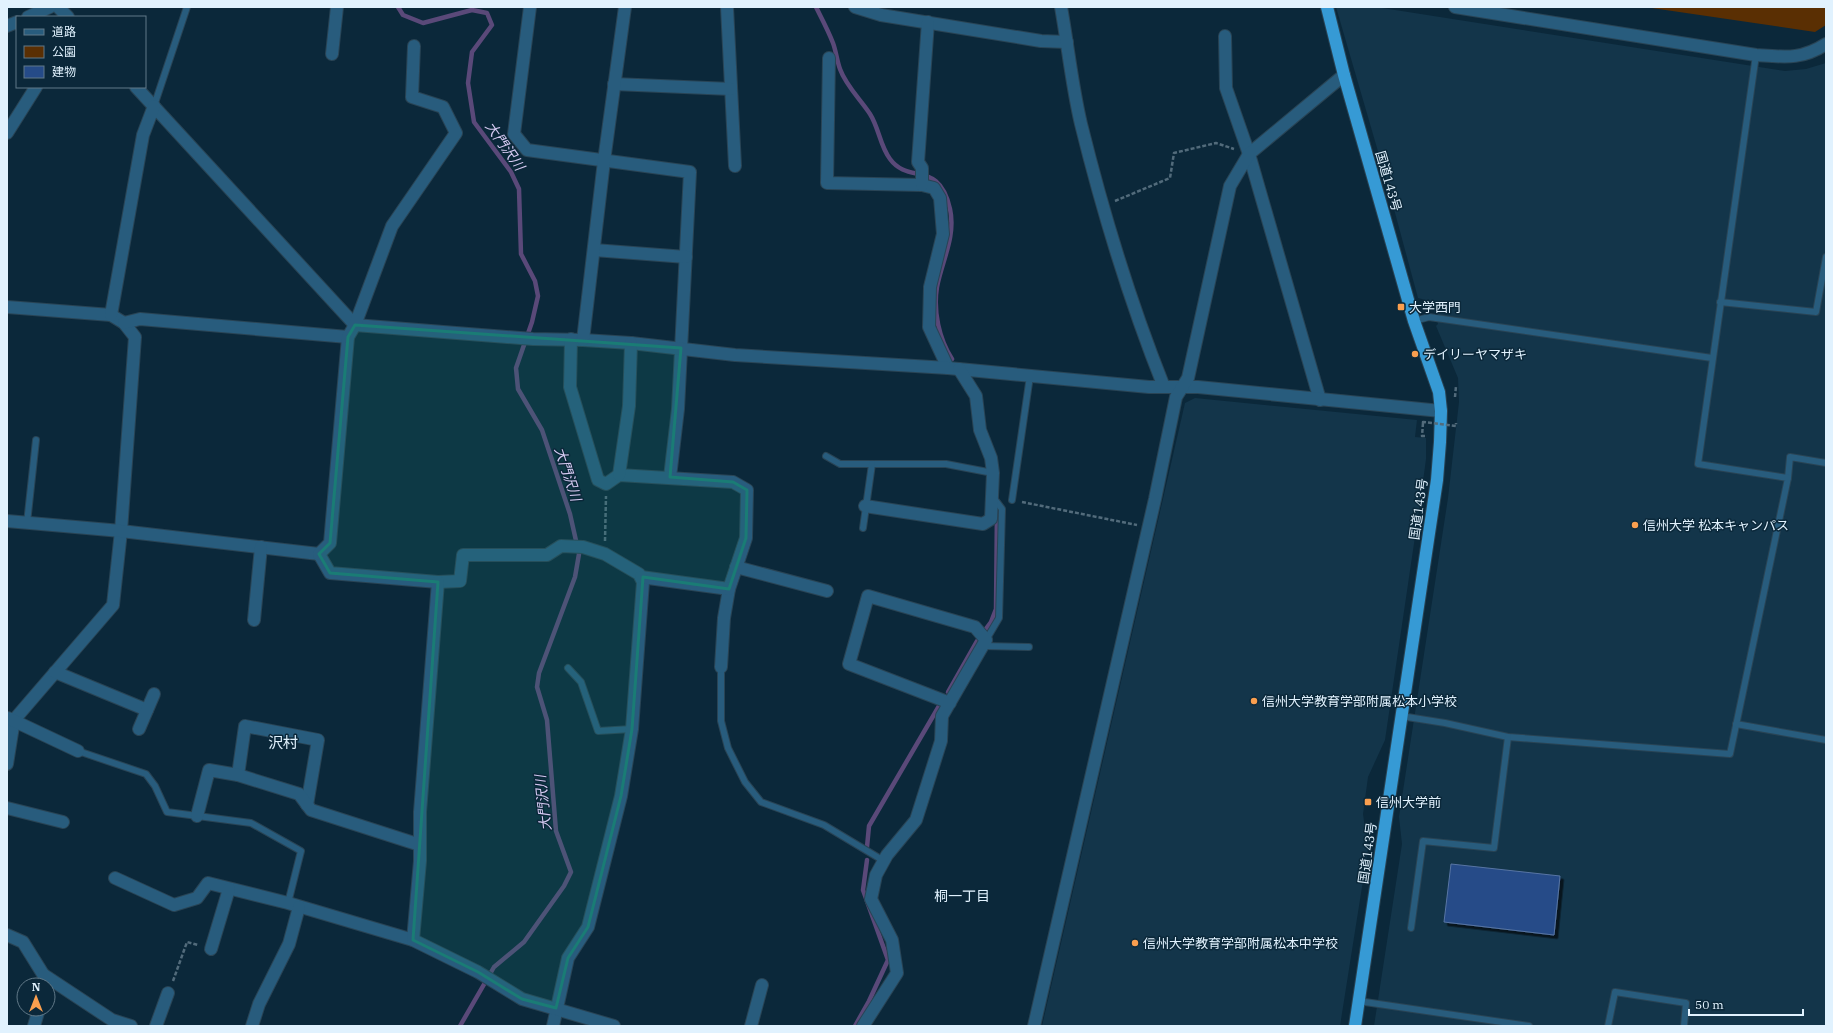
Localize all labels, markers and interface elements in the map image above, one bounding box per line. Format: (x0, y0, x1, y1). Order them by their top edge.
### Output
legend (16, 16, 146, 88)
text: 道路 (52, 24, 76, 39)
text: 公園 (52, 44, 76, 59)
text: 建物 (52, 64, 76, 79)
water label: 大門沢川 (482, 118, 530, 176)
street label: 国道143号 (1372, 149, 1405, 213)
place label: 大学西門 (1409, 299, 1461, 316)
marker: 大学西門 (1396, 302, 1406, 312)
place label: デイリーヤマザキ (1423, 346, 1527, 363)
marker: デイリーヤマザキ (1410, 349, 1420, 359)
water label: 大門沢川 (551, 445, 586, 505)
street label: 国道143号 (1406, 477, 1431, 541)
place label: 信州大学 松本キャンパス (1643, 517, 1789, 534)
marker: 信州大学 松本キャンパス (1630, 520, 1640, 530)
place label: 信州大学教育学部附属松本小学校 (1262, 693, 1457, 710)
marker: 信州大学教育学部附属松本小学校 (1249, 696, 1259, 706)
district label: 沢村 (268, 733, 298, 752)
water label: 大門沢川 (531, 772, 555, 832)
place label: 信州大学前 (1376, 794, 1441, 811)
marker: 信州大学前 (1363, 797, 1373, 807)
street label: 国道143号 (1355, 821, 1380, 885)
district label: 桐一丁目 (934, 887, 990, 905)
place label: 信州大学教育学部附属松本中学校 (1143, 935, 1338, 952)
marker: 信州大学教育学部附属松本中学校 (1130, 938, 1140, 948)
north arrow (16, 977, 56, 1017)
text: N (32, 980, 41, 994)
scale bar (1689, 991, 1803, 1017)
text: 50 m (1695, 997, 1724, 1012)

